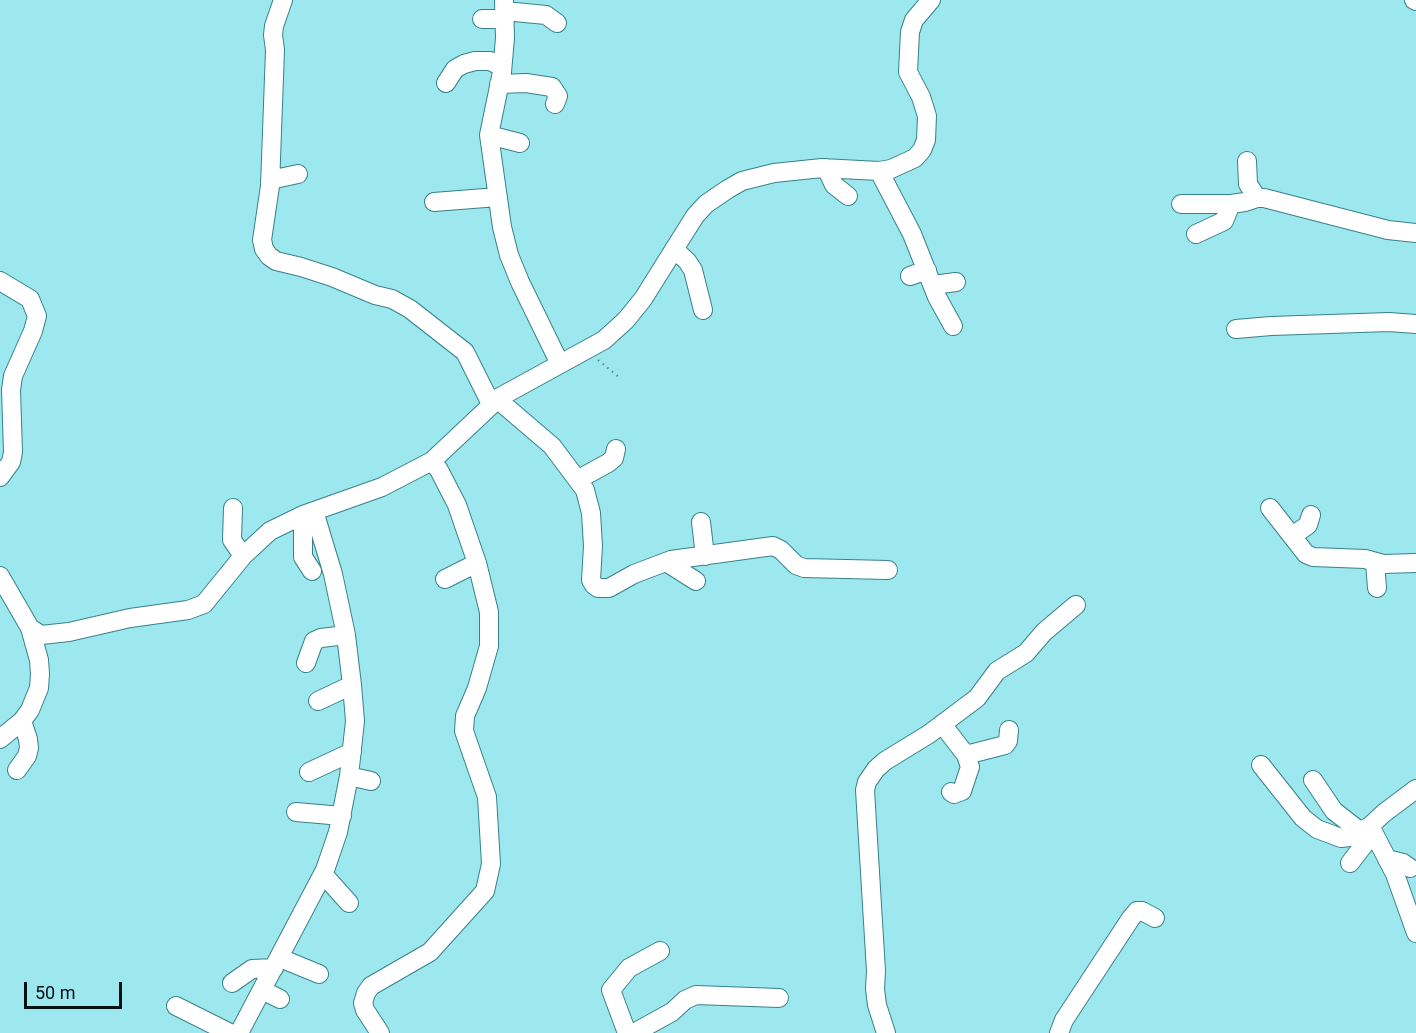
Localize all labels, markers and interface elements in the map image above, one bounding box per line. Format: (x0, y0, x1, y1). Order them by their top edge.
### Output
scale bar (27, 970, 124, 1008)
text: 50 m (35, 982, 75, 1003)

